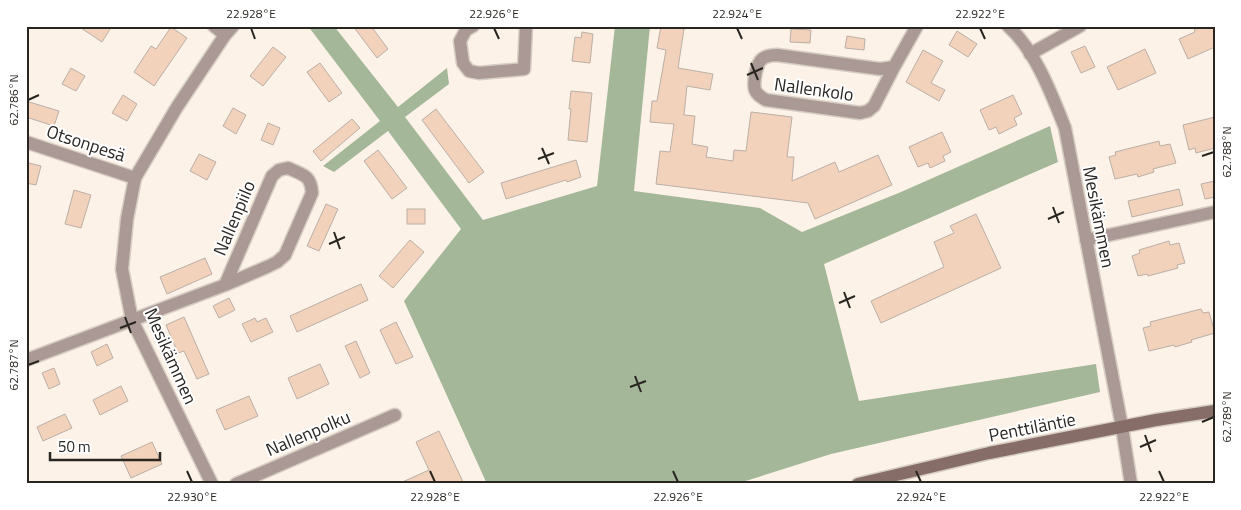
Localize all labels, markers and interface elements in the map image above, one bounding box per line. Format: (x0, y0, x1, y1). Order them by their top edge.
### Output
text: 22.928°E (226, 4, 276, 23)
text: 22.926°E (469, 4, 519, 23)
text: 22.924°E (712, 4, 762, 23)
text: 22.922°E (955, 4, 1005, 23)
street label: Nallenkolo (773, 70, 855, 108)
text: 62.786°N (4, 74, 23, 126)
street label: Otsonpesä (43, 118, 129, 168)
text: 62.788°N (1217, 126, 1236, 178)
street label: Mesikämmen (1076, 164, 1122, 270)
street label: Nallenpiilo (206, 176, 262, 260)
street label: Mesikämmen (138, 304, 204, 408)
text: 62.787°N (4, 339, 23, 391)
text: 62.789°N (1217, 391, 1236, 443)
street label: Nallenpolku (261, 403, 355, 463)
street label: Penttiläntie (986, 405, 1078, 449)
scale bar (50, 430, 160, 462)
text: 50 m (58, 435, 91, 458)
text: 22.930°E (167, 487, 217, 506)
text: 22.928°E (410, 487, 460, 506)
text: 22.926°E (653, 487, 703, 506)
text: 22.924°E (896, 487, 946, 506)
text: 22.922°E (1139, 487, 1189, 506)

